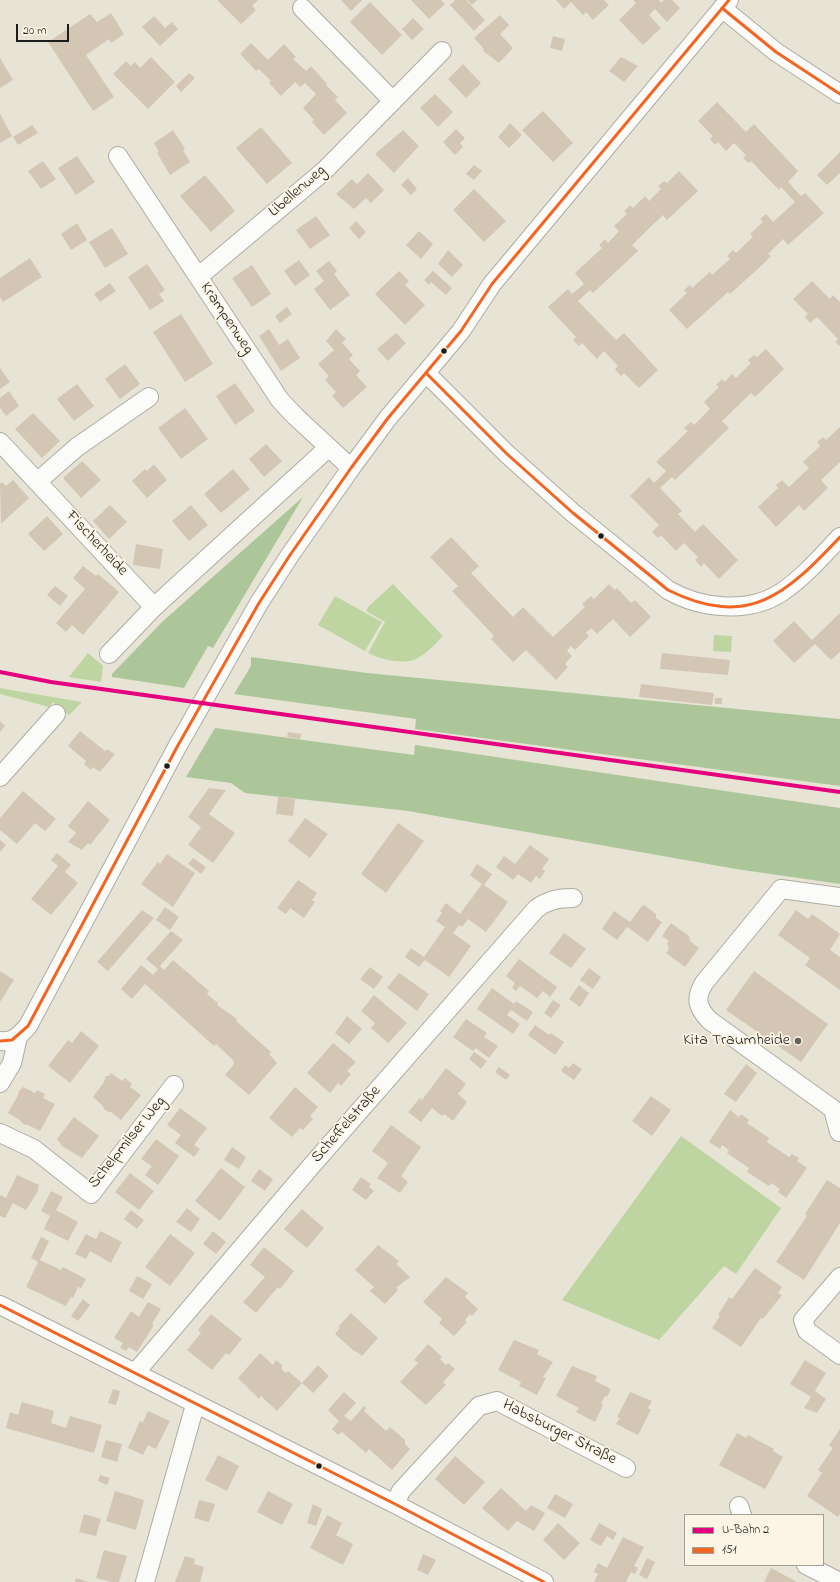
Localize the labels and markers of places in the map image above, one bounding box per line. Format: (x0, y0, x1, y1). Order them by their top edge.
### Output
unlabelled marker (439, 346, 449, 356)
unlabelled marker (596, 531, 606, 541)
unlabelled marker (162, 761, 172, 771)
place label: Kita Traumheide (683, 1031, 790, 1051)
marker: Kita Traumheide (793, 1036, 803, 1046)
unlabelled marker (314, 1461, 324, 1471)

